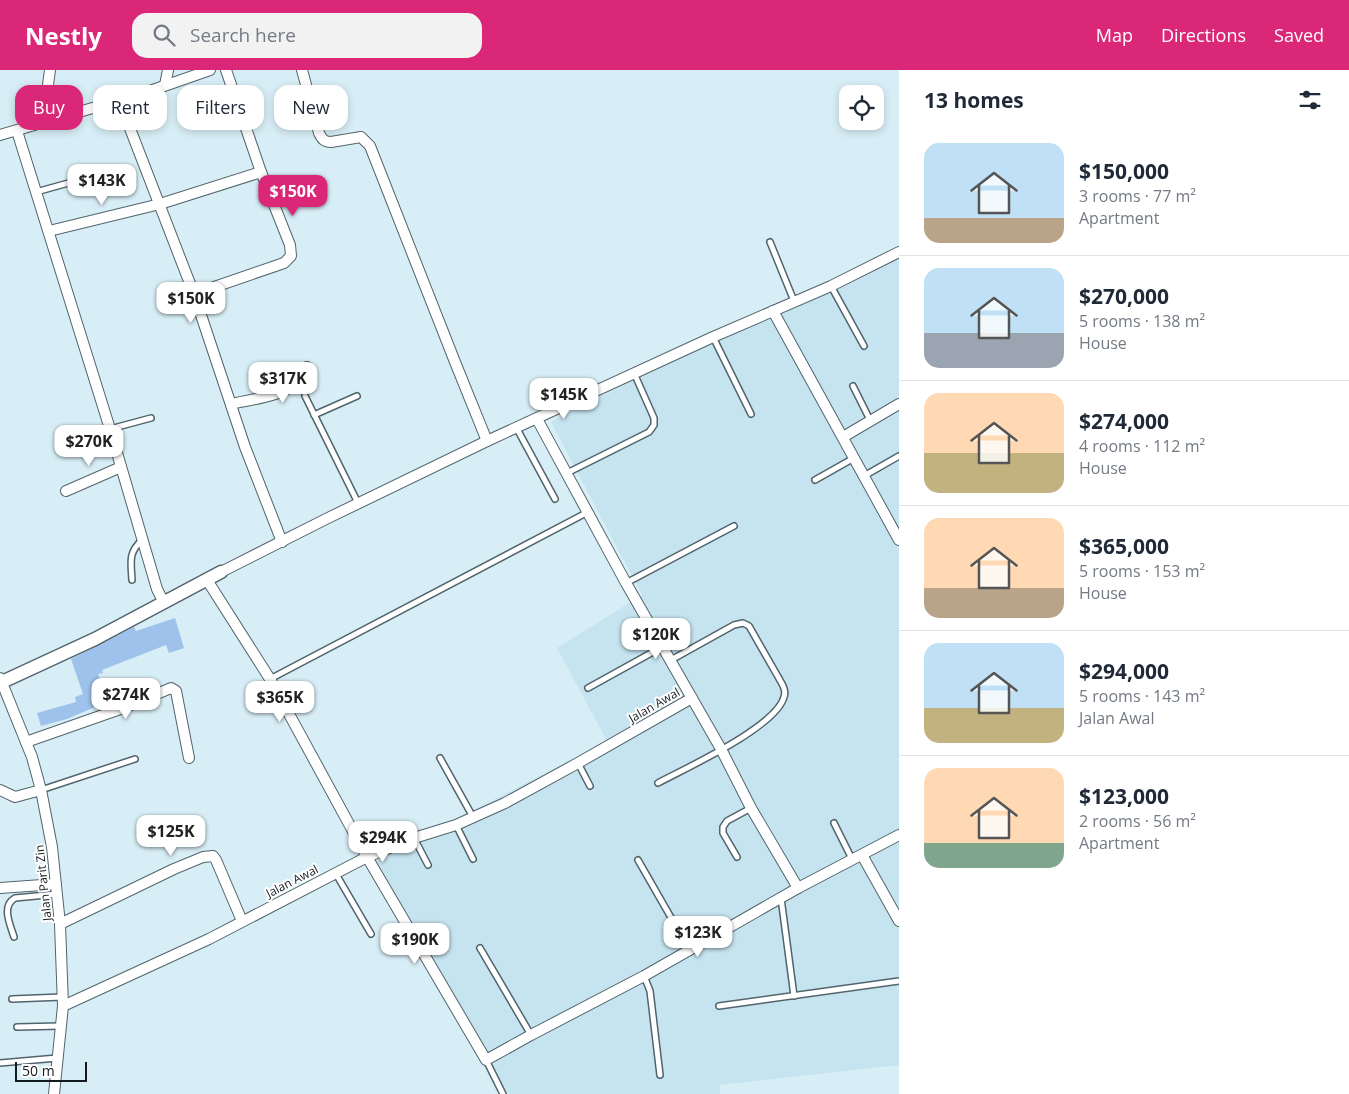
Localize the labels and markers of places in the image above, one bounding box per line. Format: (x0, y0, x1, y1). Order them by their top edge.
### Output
pin: $143K (67, 164, 137, 206)
pin: $150K (258, 174, 328, 217)
pin: $150K (156, 282, 226, 324)
pin: $317K (248, 362, 318, 404)
pin: $145K (529, 378, 599, 420)
pin: $270K (54, 424, 124, 467)
pin: $120K (621, 618, 691, 660)
pin: $274K (91, 678, 161, 720)
pin: $365K (245, 680, 315, 723)
pin: $125K (136, 814, 206, 857)
pin: $294K (348, 820, 418, 863)
pin: $123K (663, 916, 733, 958)
pin: $190K (380, 922, 450, 965)

